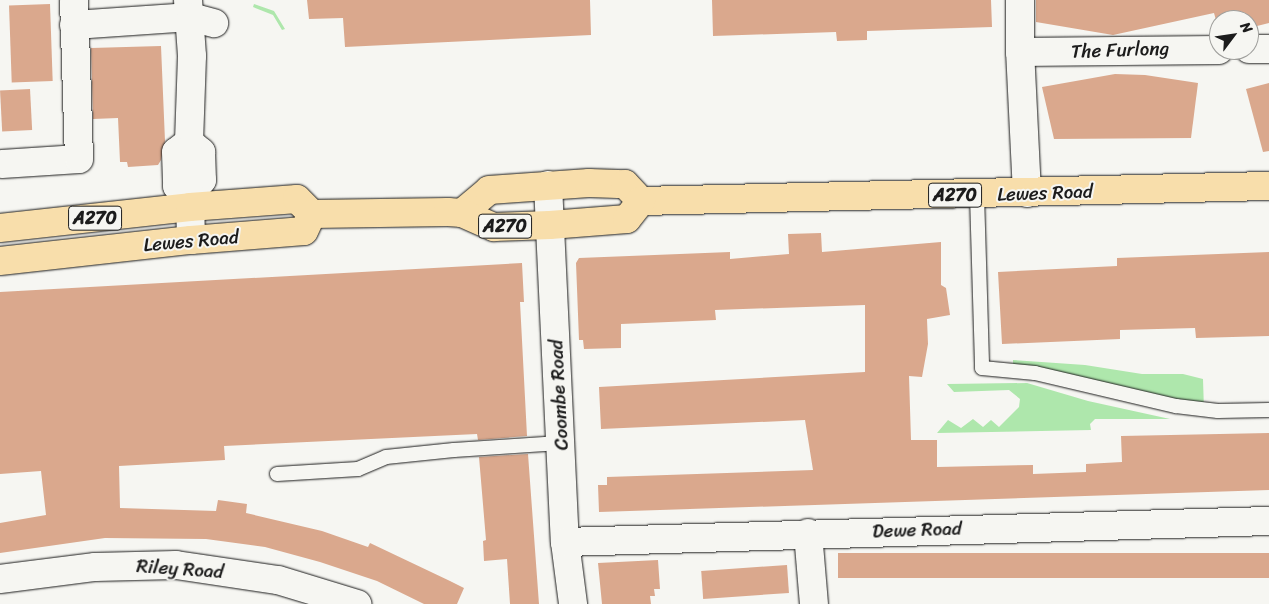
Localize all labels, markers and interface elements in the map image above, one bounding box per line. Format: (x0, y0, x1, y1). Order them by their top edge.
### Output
north arrow (1209, 10, 1259, 60)
text: N (1233, 17, 1260, 38)
street label: The Furlong (1070, 37, 1170, 63)
road number: A270 (928, 180, 982, 210)
street label: Lewes Road (997, 180, 1093, 206)
road number: A270 (68, 202, 122, 234)
road number: A270 (478, 210, 532, 242)
street label: Lewes Road (142, 225, 240, 257)
street label: Coombe Road (545, 339, 573, 451)
street label: Dewe Road (872, 517, 962, 543)
street label: Riley Road (136, 555, 224, 583)

